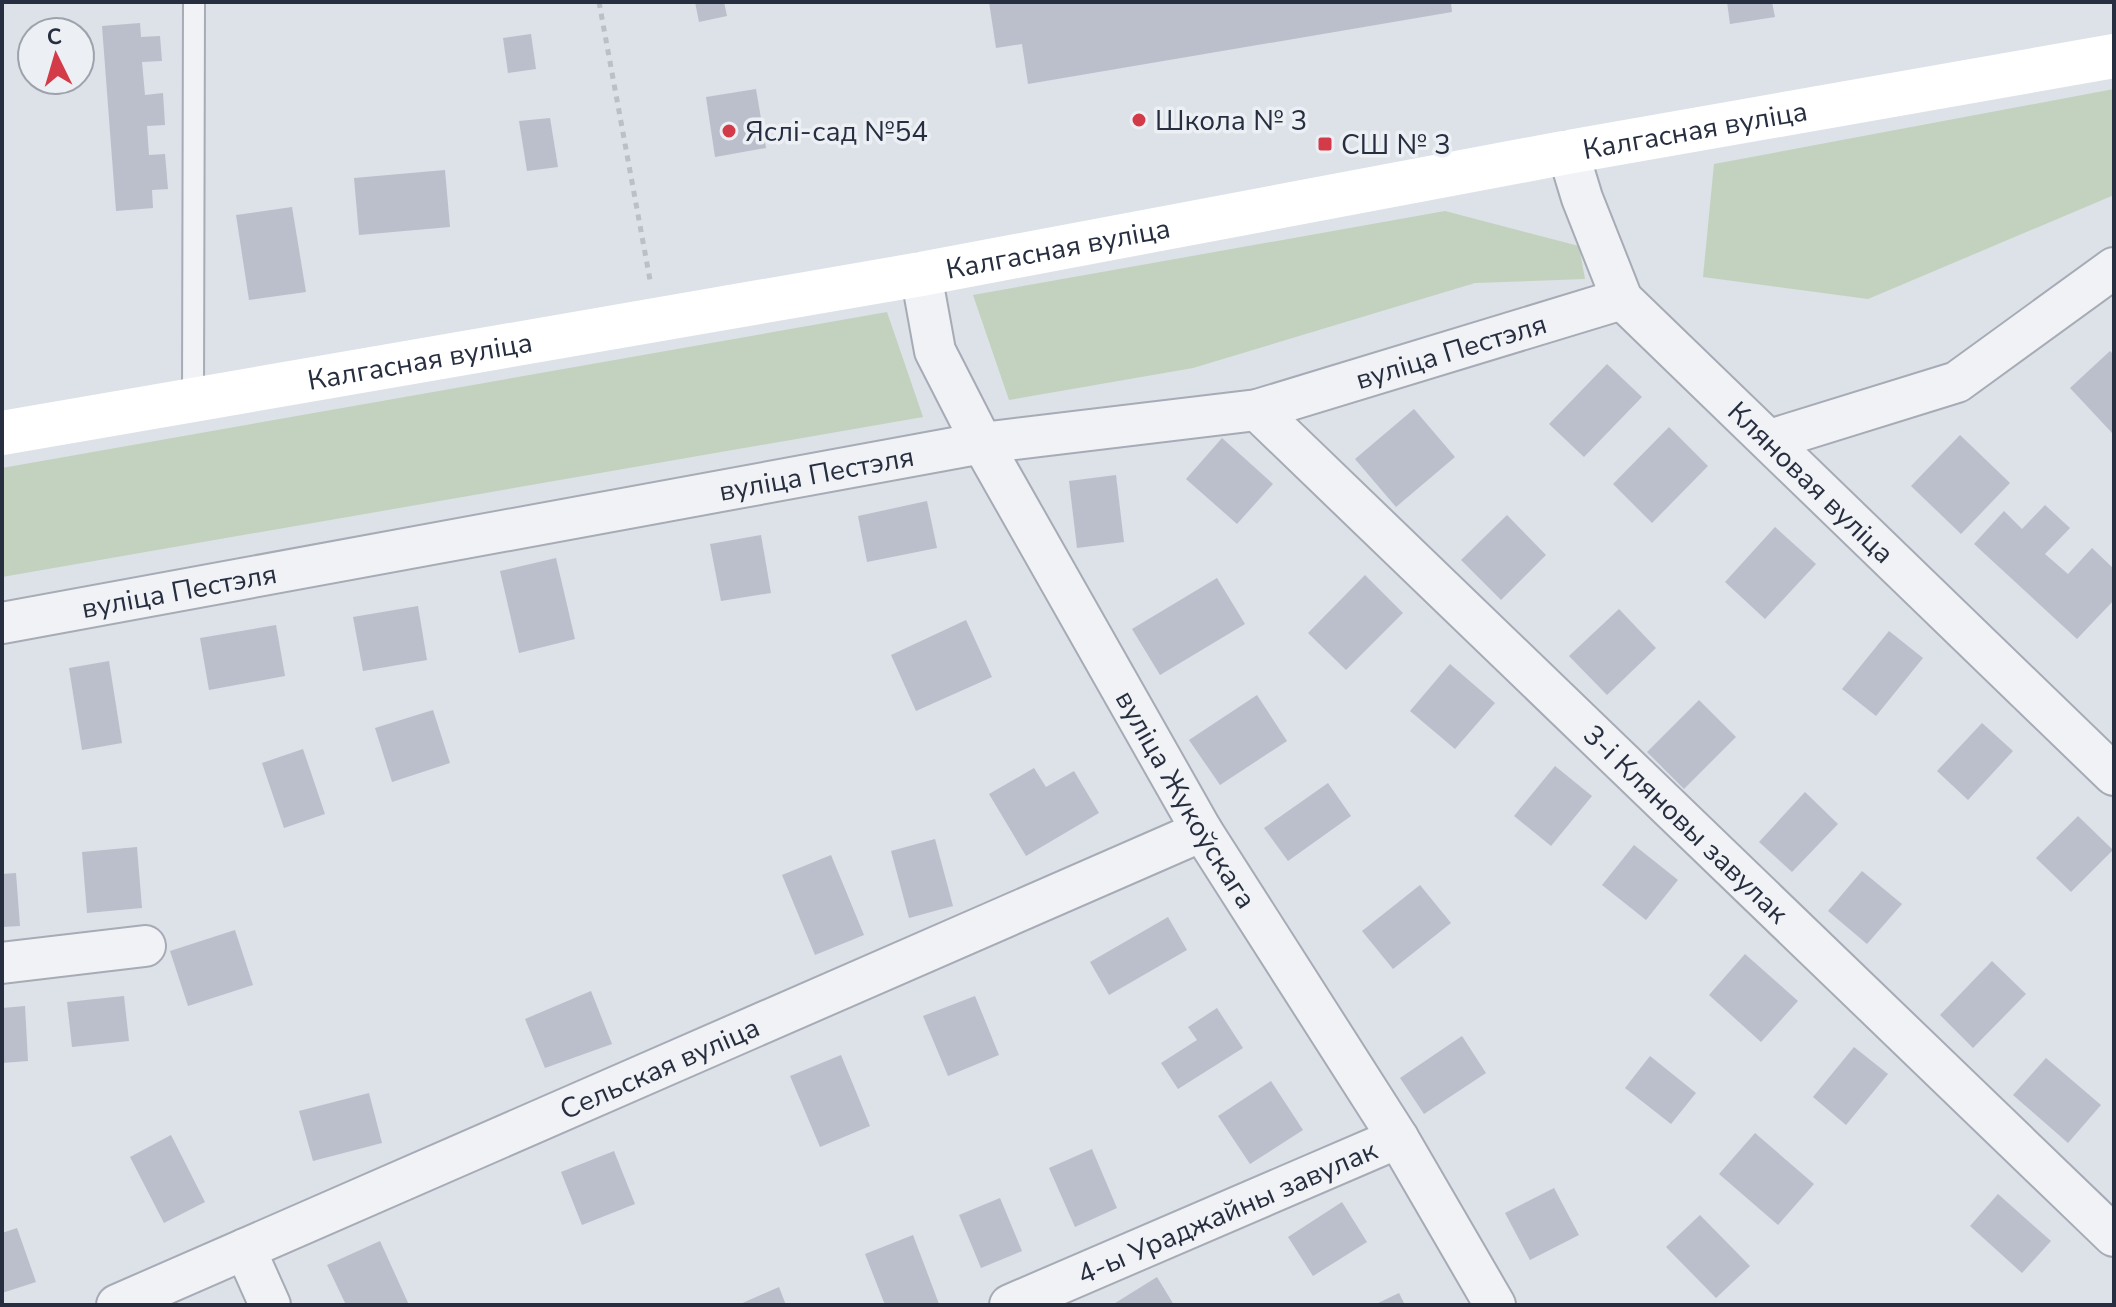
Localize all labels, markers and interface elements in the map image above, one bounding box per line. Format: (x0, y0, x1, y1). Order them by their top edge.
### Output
north arrow (16, 16, 96, 96)
text: С (46, 21, 63, 53)
street label: Калгасная вуліца (1580, 92, 1810, 169)
place label: Школа № 3 (1155, 102, 1307, 140)
marker: Школа № 3 (1130, 111, 1148, 129)
place label: Яслі-сад №54 (745, 113, 928, 151)
marker: Яслі-сад №54 (720, 122, 738, 140)
place label: СШ № 3 (1341, 126, 1451, 164)
marker: СШ № 3 (1316, 135, 1334, 153)
street label: Калгасная вуліца (943, 209, 1173, 289)
street label: вуліца Пестэля (1351, 305, 1551, 399)
street label: Калгасная вуліца (305, 324, 535, 400)
street label: Кляновая вуліца (1719, 393, 1902, 572)
street label: вуліца Пестэля (716, 438, 917, 511)
street label: вуліца Пестэля (79, 555, 280, 628)
street label: вуліца Жукоўскага (1106, 684, 1265, 916)
street label: 3-і Кляновы завулак (1575, 717, 1796, 932)
street label: Сельская вуліца (554, 1009, 766, 1129)
street label: 4-ы Ураджайны завулак (1071, 1131, 1383, 1294)

